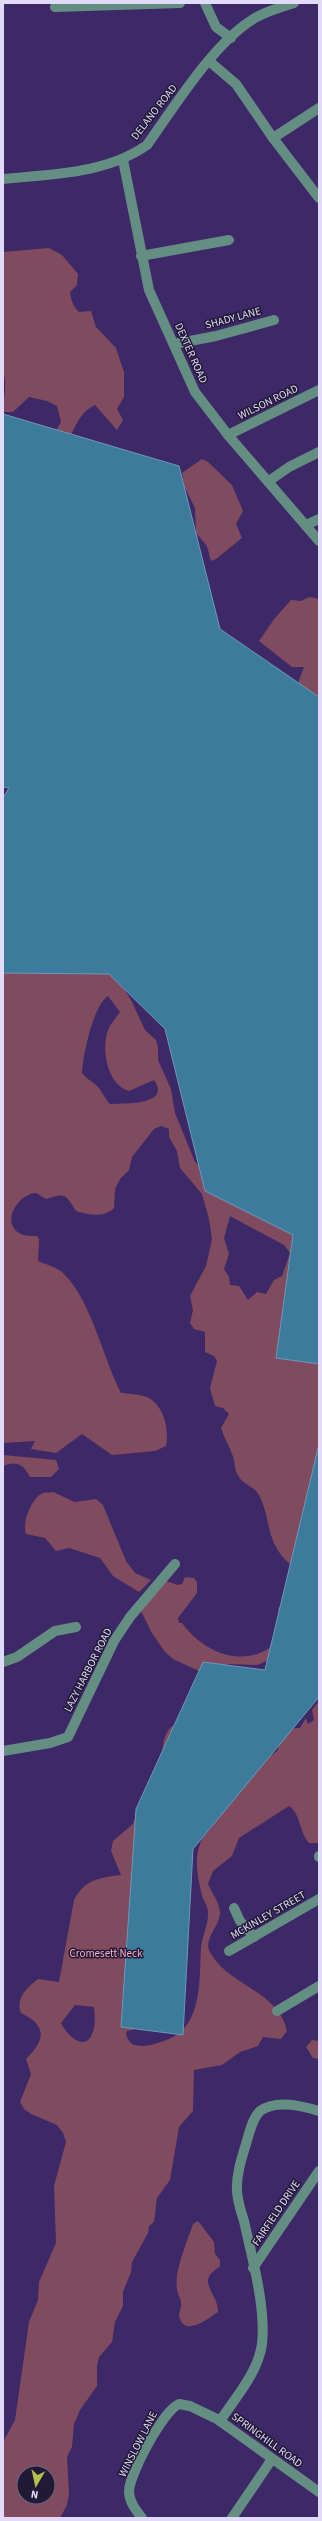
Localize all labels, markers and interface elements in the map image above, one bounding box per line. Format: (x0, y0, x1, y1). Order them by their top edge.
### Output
street label: DELANO ROAD (128, 81, 181, 143)
street label: SHADY LANE (203, 303, 263, 333)
street label: DEXTER ROAD (171, 321, 211, 386)
street label: WILSON ROAD (235, 381, 301, 423)
street label: LAZY HARBOR ROAD (60, 1625, 116, 1715)
street label: MCKINLEY STREET (228, 1887, 308, 1943)
park label: Cromesett Neck (70, 1946, 143, 1961)
street label: FAIRFIELD DRIVE (249, 2177, 304, 2249)
street label: WINSLOW LANE (115, 2408, 161, 2479)
street label: SPRINGHILL ROAD (228, 2409, 306, 2471)
north arrow (16, 2465, 56, 2505)
text: N (30, 2486, 39, 2502)

